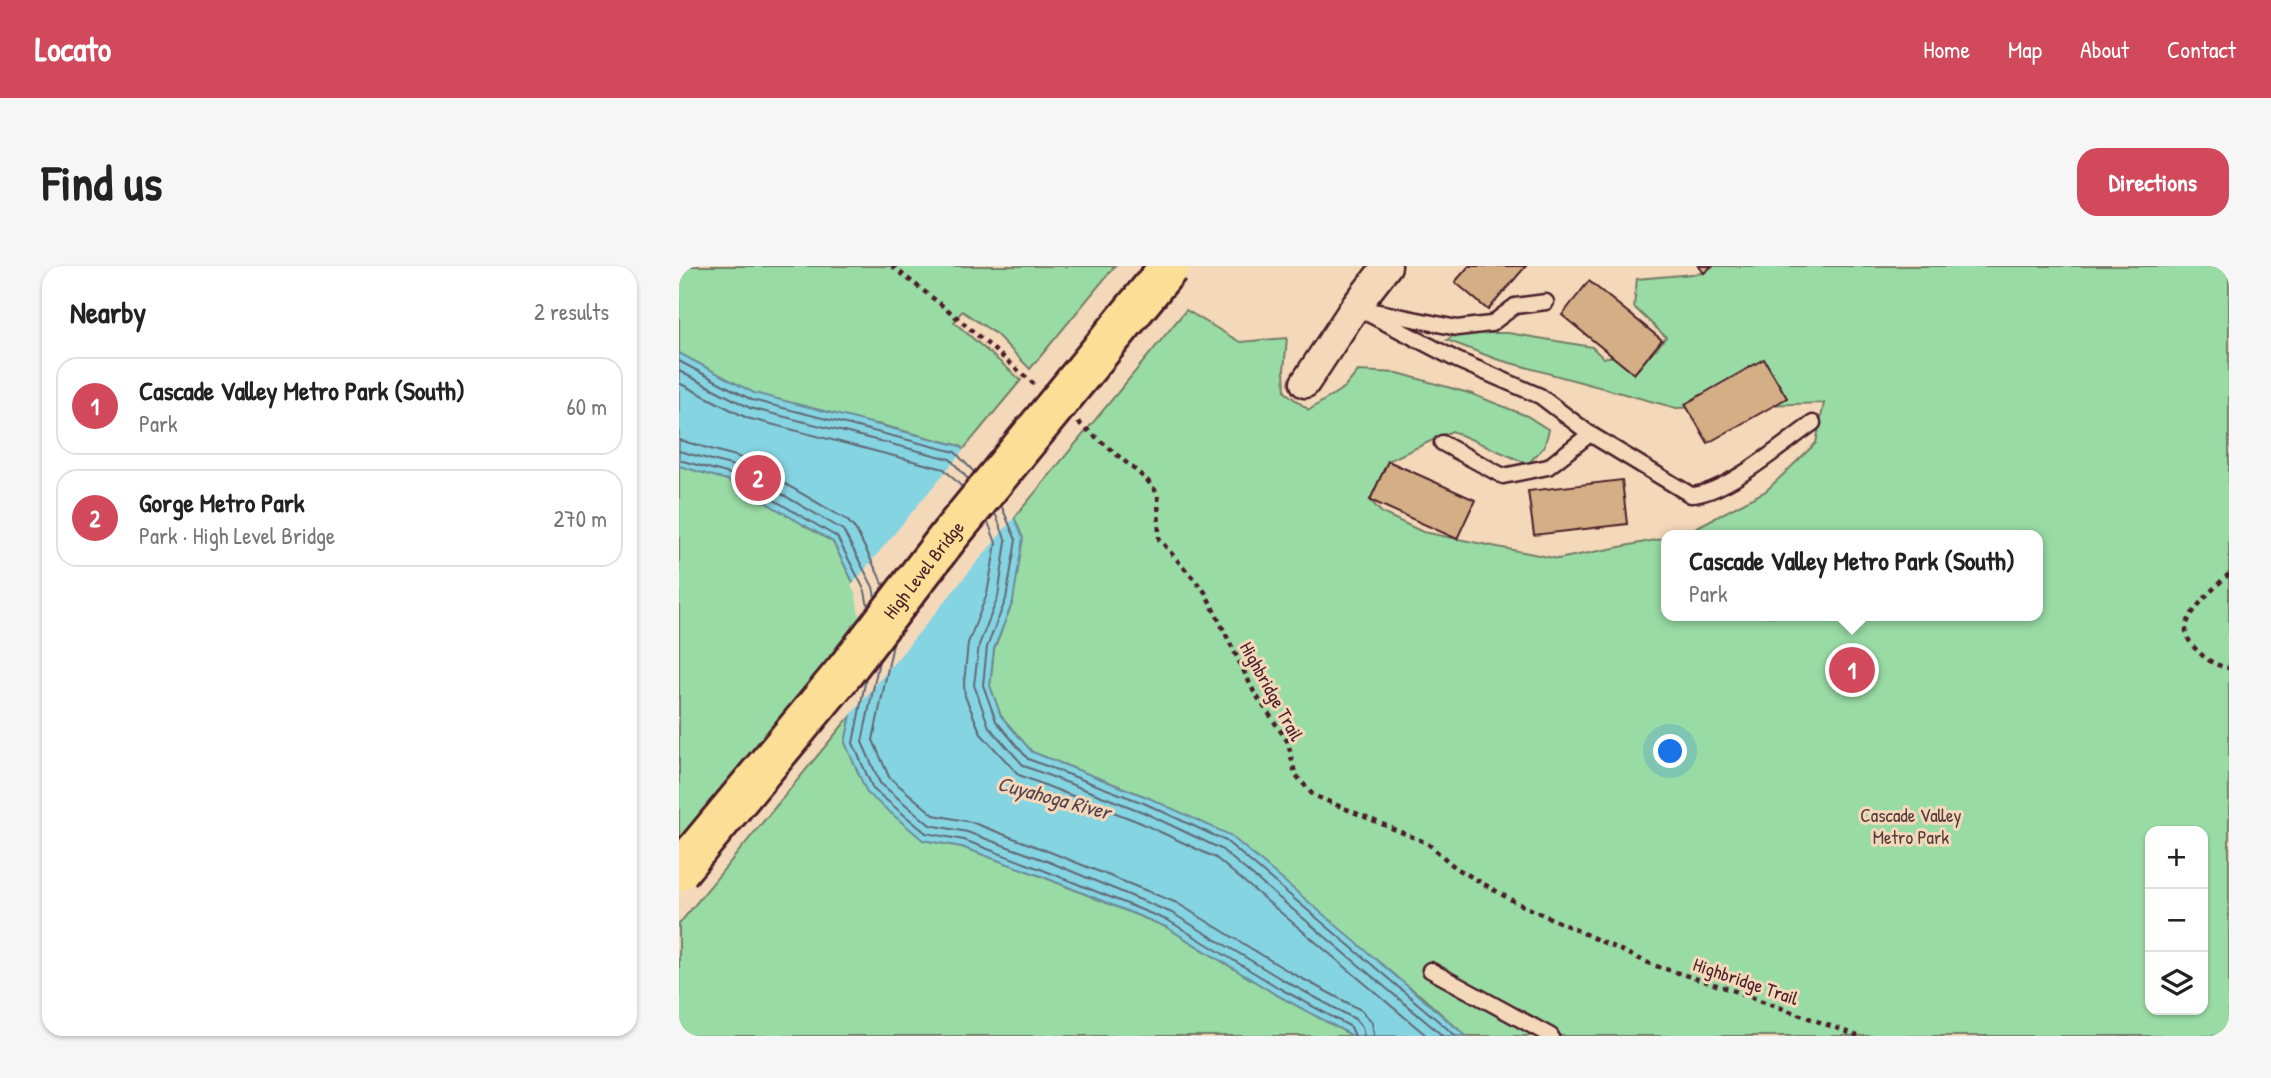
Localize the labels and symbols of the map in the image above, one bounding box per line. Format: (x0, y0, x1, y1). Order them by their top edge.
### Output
pin: 2 (735, 452, 781, 504)
street label: High Level Bridge (877, 515, 970, 624)
street label: Highbridge Trail (1234, 637, 1310, 746)
pin: 1 (1829, 644, 1875, 696)
your location (1653, 734, 1687, 768)
water label: Cuyahoga River (994, 769, 1117, 827)
park label: Cascade Valley Metro Park (1860, 802, 1962, 850)
street label: Highbridge Trail (1690, 951, 1803, 1011)

